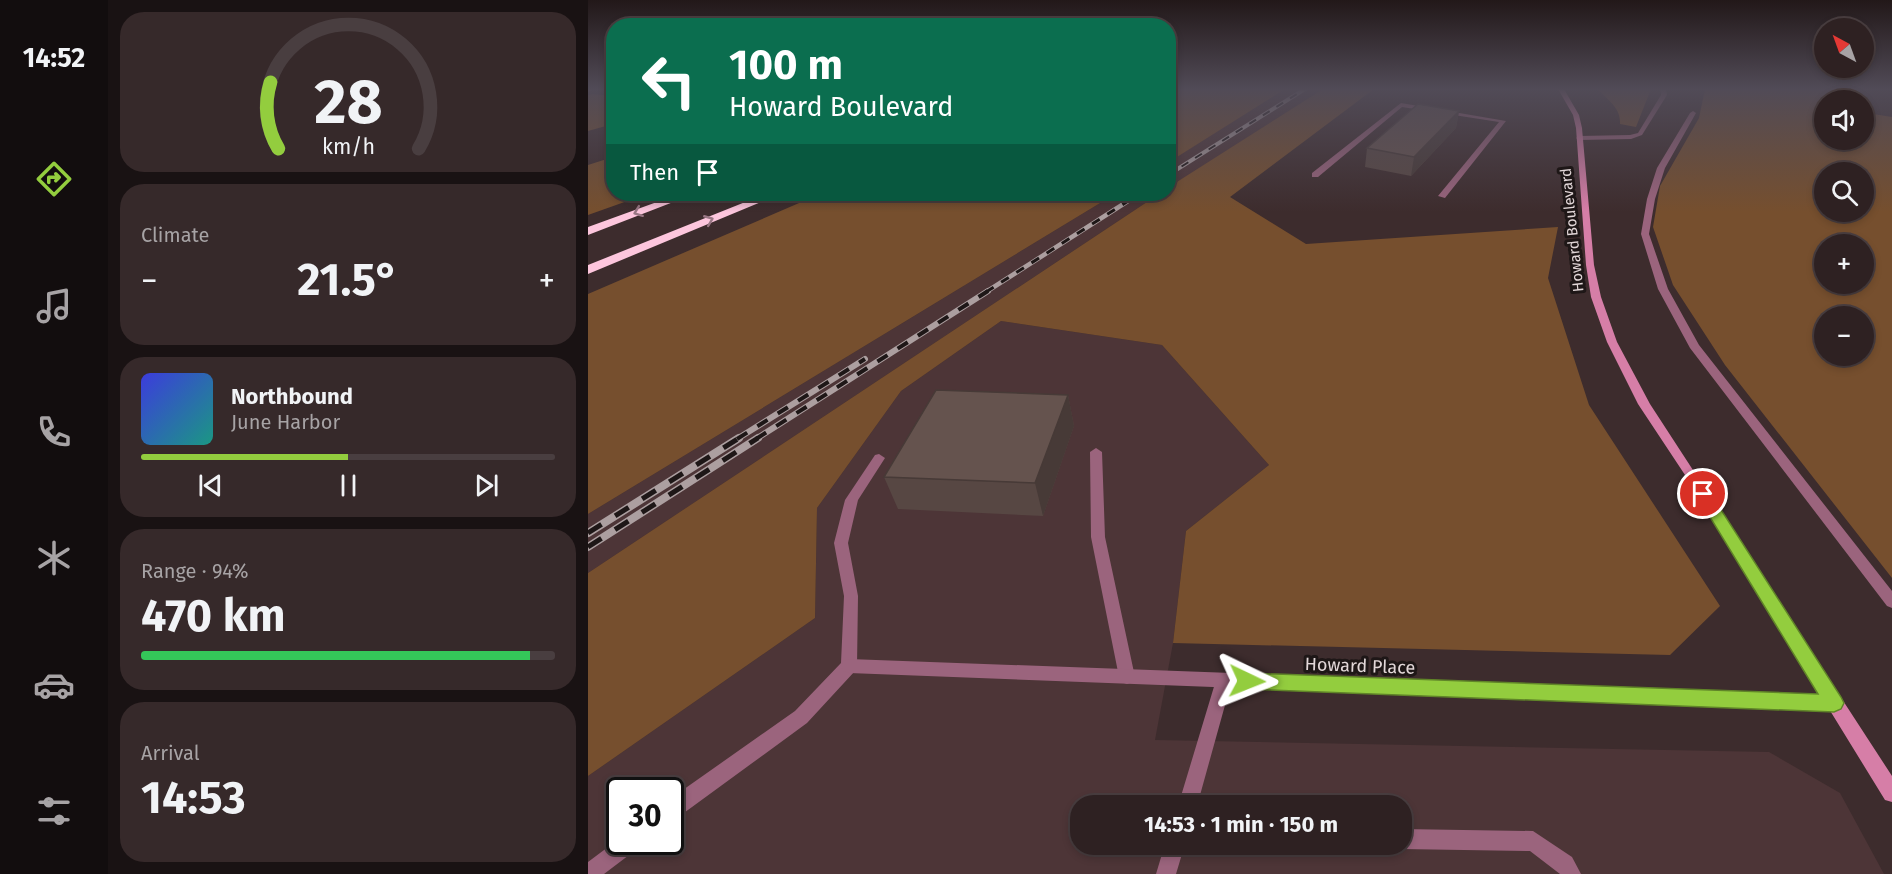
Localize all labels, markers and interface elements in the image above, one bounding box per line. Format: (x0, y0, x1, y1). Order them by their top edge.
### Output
north arrow (1814, 18, 1874, 78)
map controls (1814, 18, 1874, 366)
text: 100 m (729, 40, 843, 90)
text: 14:52 (23, 42, 85, 74)
icon: left (630, 42, 708, 120)
text: 28 (314, 65, 382, 140)
button: sound (1814, 90, 1874, 150)
text: Howard Boulevard (729, 91, 953, 123)
text: km/h (321, 135, 375, 161)
icon: arrive (691, 156, 724, 189)
icon: directions (33, 158, 75, 200)
text: Then (630, 159, 679, 186)
button: search (1814, 162, 1874, 222)
street label: Howard Boulevard (1557, 167, 1587, 293)
one-way arrow (633, 205, 644, 218)
one-way arrow (703, 215, 714, 227)
text: Climate (141, 223, 209, 247)
button: + (1814, 234, 1874, 294)
text: 21.5° (297, 253, 399, 307)
text: − (141, 261, 158, 301)
text: + (539, 261, 555, 301)
icon: music (33, 285, 75, 327)
button: − (1814, 306, 1874, 366)
text: Northbound (231, 383, 353, 410)
text: June Harbor (231, 410, 340, 434)
icon: phone (33, 411, 75, 453)
pin (1677, 468, 1728, 519)
icon: previous (194, 469, 227, 502)
icon: pause (332, 469, 365, 502)
icon: next (470, 469, 503, 502)
icon: arrive (1686, 477, 1719, 510)
icon: climate (33, 537, 75, 579)
text: Range · 94% (141, 559, 249, 583)
text: 470 km (141, 589, 286, 643)
position arrow (1215, 649, 1279, 713)
street label: Howard Place (1304, 653, 1416, 679)
icon: car (33, 664, 75, 706)
text: Arrival (141, 741, 200, 765)
text: 14:53 (141, 771, 246, 825)
speed limit sign: 30 (606, 777, 684, 855)
icon: filters (33, 790, 75, 832)
text: 14:53 · 1 min · 150 m (1144, 811, 1338, 838)

